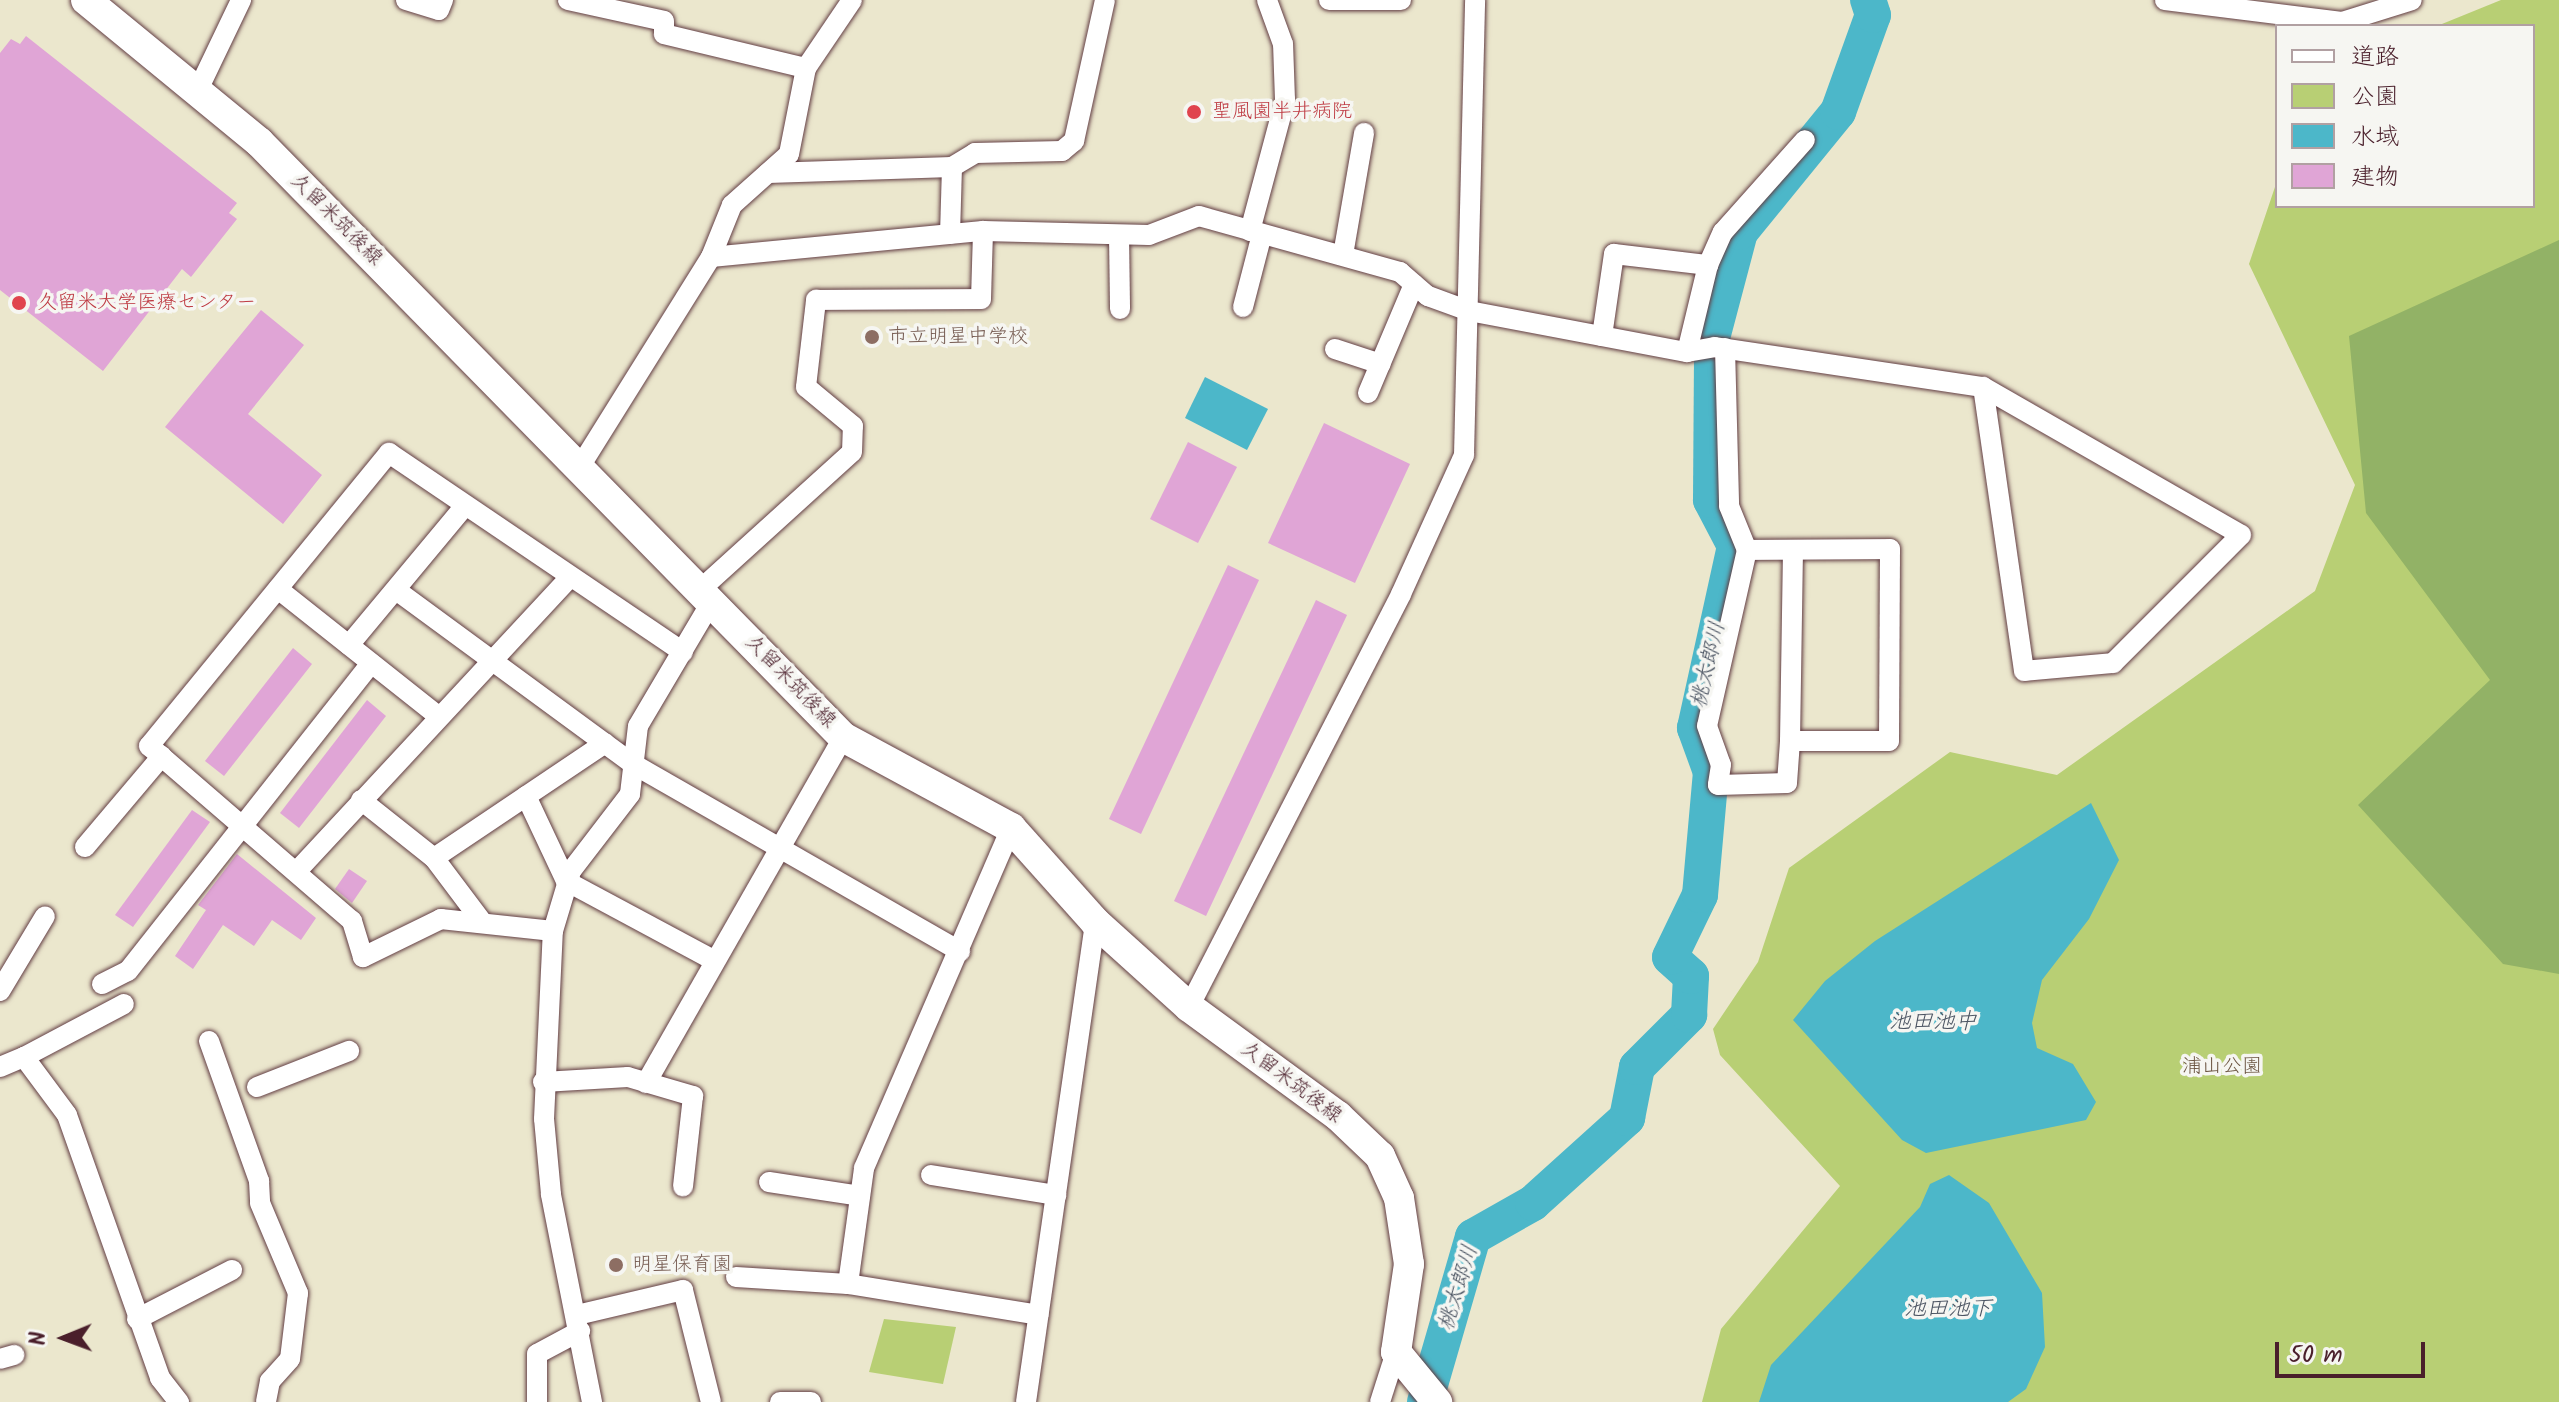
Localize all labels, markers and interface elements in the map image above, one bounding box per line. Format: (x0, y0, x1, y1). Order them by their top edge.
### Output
legend (2275, 24, 2535, 208)
text: 道路 (2351, 38, 2399, 77)
text: 公園 (2351, 78, 2399, 117)
place label: 聖風園半井病院 (1212, 100, 1352, 124)
marker: 聖風園半井病院 (1183, 101, 1205, 123)
text: 水域 (2351, 118, 2399, 157)
text: 建物 (2351, 158, 2399, 197)
street label: 久留米筑後線 (285, 169, 387, 271)
place label: 久留米大学医療センター (37, 291, 257, 315)
marker: 久留米大学医療センター (8, 292, 30, 314)
place label: 市立明星中学校 (888, 325, 1028, 349)
marker: 市立明星中学校 (863, 328, 881, 346)
water label: 桃太郎川 (1686, 619, 1732, 711)
street label: 久留米筑後線 (740, 631, 840, 733)
water label: 池田池中 (1889, 1010, 1977, 1036)
street label: 久留米筑後線 (1236, 1037, 1346, 1129)
park label: 浦山公園 (2182, 1055, 2262, 1079)
water label: 桃太郎川 (1434, 1242, 1484, 1334)
place label: 明星保育園 (632, 1253, 732, 1277)
marker: 明星保育園 (607, 1256, 625, 1274)
water label: 池田池下 (1904, 1297, 1992, 1323)
north arrow (24, 1298, 104, 1378)
scale bar (2279, 1326, 2429, 1376)
text: N (22, 1331, 57, 1346)
text: 50 m (2289, 1336, 2343, 1375)

